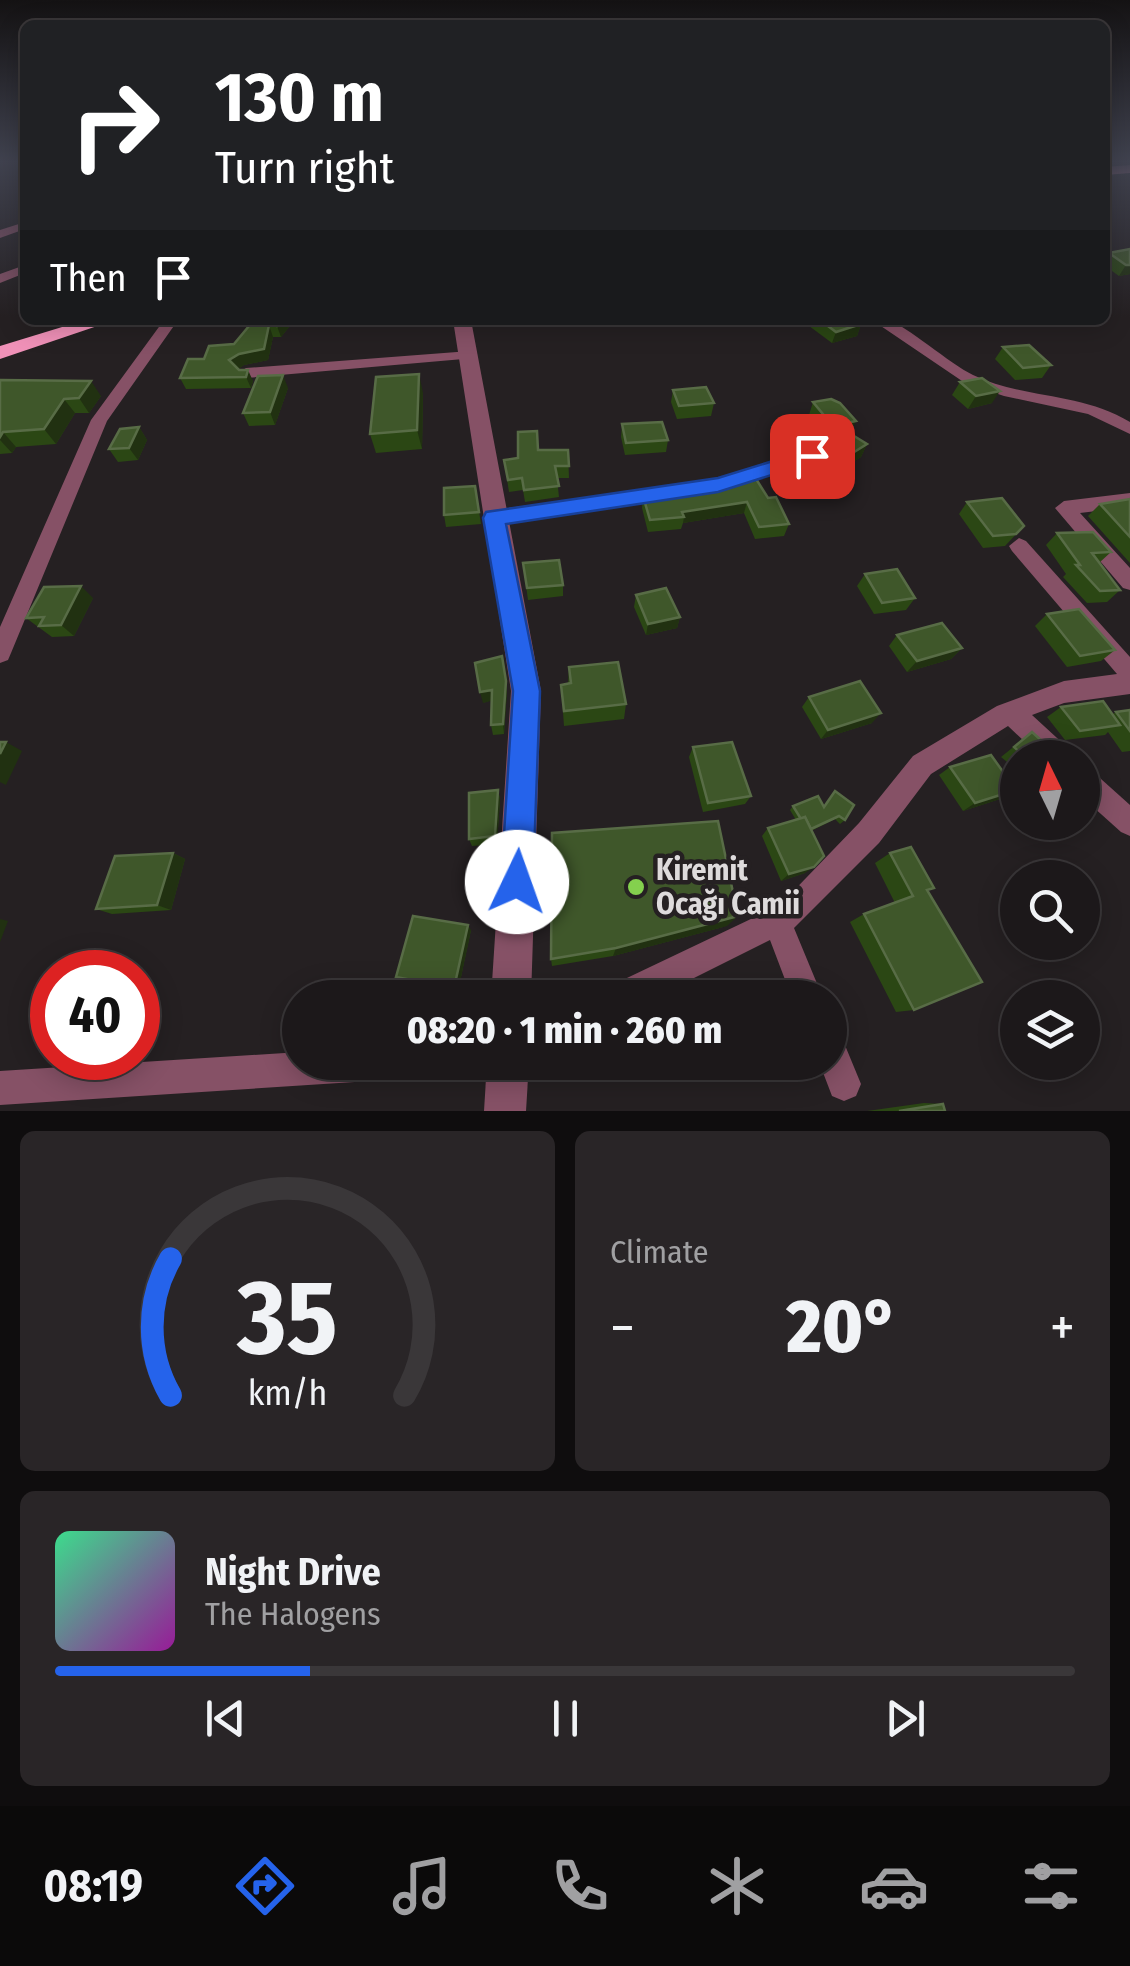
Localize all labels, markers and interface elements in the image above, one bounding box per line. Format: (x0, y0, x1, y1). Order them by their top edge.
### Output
text: 130 m (215, 56, 384, 140)
icon: right (50, 60, 180, 190)
text: Turn right (215, 141, 394, 195)
icon: arrive (146, 250, 201, 305)
text: Then (50, 255, 126, 301)
pin (770, 414, 855, 499)
icon: arrive (785, 429, 840, 484)
north arrow (1000, 740, 1100, 840)
map controls (1000, 740, 1100, 1080)
position arrow (465, 830, 569, 934)
place label: Kiremit Ocağı Camii (656, 852, 800, 922)
button: search (1000, 860, 1100, 960)
marker: Kiremit Ocağı Camii (625, 876, 647, 898)
speed limit sign: 40 (30, 950, 160, 1080)
button: layers (1000, 980, 1100, 1080)
text: 08:20 · 1 min · 260 m (407, 1007, 722, 1053)
text: Climate (610, 1233, 709, 1271)
text: 35 (236, 1256, 338, 1381)
text: 20° (786, 1282, 898, 1372)
text: − (610, 1295, 635, 1361)
text: + (1050, 1295, 1075, 1361)
text: km/h (248, 1372, 327, 1414)
text: Night Drive (205, 1549, 381, 1595)
text: The Halogens (205, 1595, 381, 1633)
icon: previous (198, 1691, 253, 1746)
icon: pause (538, 1691, 593, 1746)
icon: next (878, 1691, 933, 1746)
icon: directions (230, 1851, 300, 1921)
icon: music (387, 1851, 457, 1921)
icon: phone (545, 1851, 615, 1921)
icon: climate (702, 1851, 772, 1921)
icon: car (859, 1851, 929, 1921)
icon: filters (1016, 1851, 1086, 1921)
text: 08:19 (44, 1859, 143, 1913)

